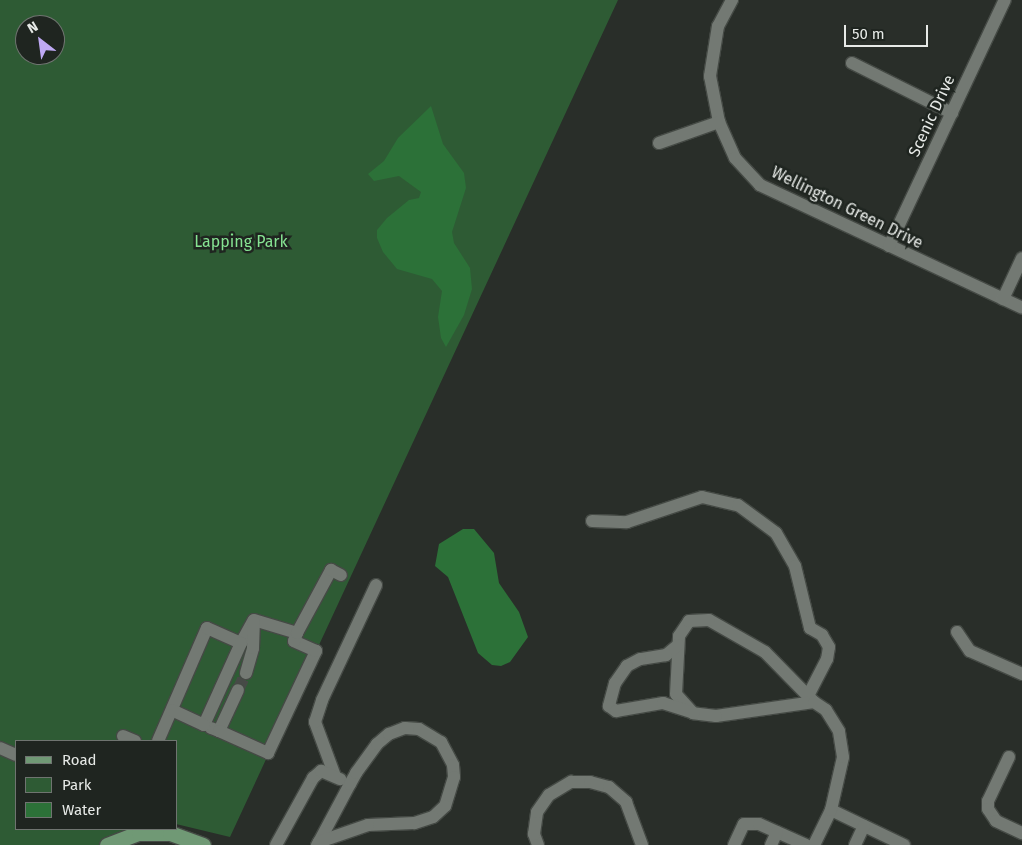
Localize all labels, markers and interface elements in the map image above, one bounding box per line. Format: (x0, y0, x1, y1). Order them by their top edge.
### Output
north arrow (15, 15, 65, 65)
scale bar (847, 15, 931, 47)
text: N (24, 18, 41, 37)
text: 50 m (852, 25, 885, 43)
street label: Scenic Drive (905, 72, 959, 160)
street label: Wellington Green Drive (768, 163, 926, 253)
park label: Lapping Park (194, 232, 288, 252)
legend (15, 740, 178, 830)
text: Road (62, 751, 97, 769)
text: Park (62, 776, 92, 794)
text: Water (62, 801, 101, 819)

